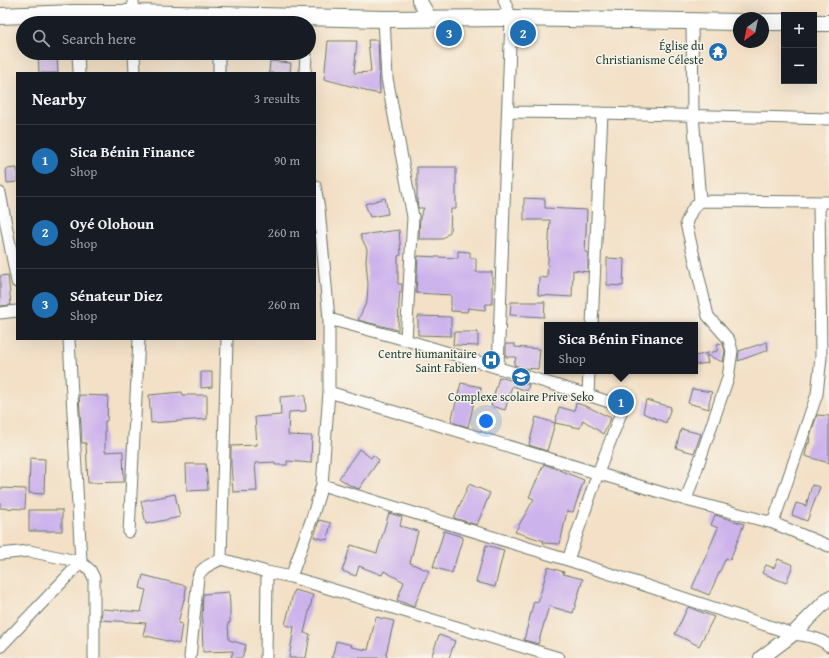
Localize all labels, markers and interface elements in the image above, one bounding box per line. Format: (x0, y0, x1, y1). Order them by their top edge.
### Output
north arrow (733, 12, 769, 48)
map controls (781, 12, 817, 84)
button: + (781, 12, 817, 48)
search box (16, 16, 316, 60)
pin: 3 (436, 18, 462, 48)
pin: 2 (510, 18, 536, 48)
icon: search (30, 27, 52, 49)
text: Search here (62, 28, 136, 49)
place label: Église du Christianisme Céleste (596, 37, 705, 68)
temple icon: Église du Christianisme Céleste (707, 41, 729, 63)
button: − (781, 48, 817, 84)
text: Nearby (32, 86, 86, 111)
text: 3 results (254, 89, 300, 108)
text: Sica Bénin Finance (70, 141, 195, 162)
text: 1 (42, 151, 48, 170)
text: 90 m (274, 151, 300, 170)
text: Shop (70, 162, 97, 181)
text: Oyé Olohoun (70, 213, 154, 234)
text: 2 (42, 223, 48, 242)
text: 260 m (268, 223, 300, 242)
text: Shop (70, 234, 97, 253)
text: Sénateur Diez (70, 285, 163, 306)
text: 3 (42, 295, 48, 314)
text: 260 m (268, 295, 300, 314)
text: Shop (70, 306, 97, 325)
popup (544, 322, 698, 374)
text: Sica Bénin Finance (559, 328, 683, 349)
place label: Centre humanitaire Saint Fabien (378, 345, 477, 376)
hospital icon: Centre humanitaire Saint Fabien (480, 349, 502, 371)
text: Shop (559, 349, 586, 368)
school or university icon: Complexe scolaire Prive Seko (510, 366, 532, 388)
pin: 1 (608, 387, 634, 417)
place label: Complexe scolaire Prive Seko (448, 388, 594, 405)
your location (476, 411, 496, 431)

